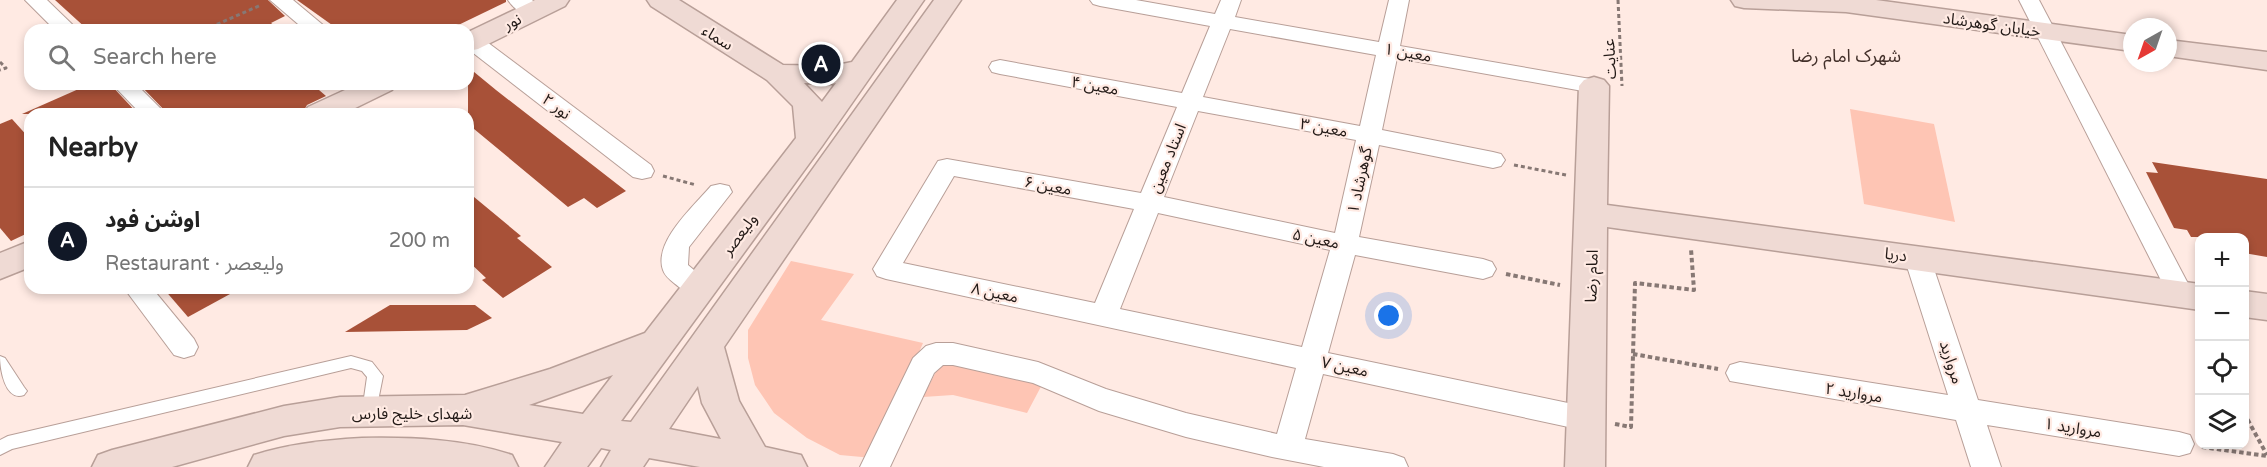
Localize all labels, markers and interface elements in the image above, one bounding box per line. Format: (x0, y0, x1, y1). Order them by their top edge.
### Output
street label: خیابان گوهرشاد (1942, 8, 2042, 42)
street label: نور (499, 9, 525, 35)
north arrow (2123, 18, 2177, 72)
street label: سماء (698, 21, 737, 55)
search box (24, 24, 474, 90)
street label: عنایت (1599, 38, 1621, 80)
street label: معین ۱ (1383, 39, 1433, 67)
icon: search (45, 41, 78, 74)
pin: A (802, 42, 840, 86)
text: Search here (93, 44, 217, 70)
district label: شهرک امام رضا (1791, 45, 1901, 70)
street label: معین ۴ (1070, 72, 1120, 100)
street label: نور ۲ (538, 89, 575, 124)
street label: معین ۳ (1299, 114, 1349, 142)
street label: استاد معین (1145, 121, 1191, 196)
text: Nearby (48, 132, 138, 163)
street label: گوهرشاد ۱ (1343, 145, 1377, 215)
street label: معین ۶ (1023, 172, 1073, 200)
text: اوشن فود (105, 207, 200, 233)
street label: ولیعصر (717, 210, 762, 260)
street label: معین ۵ (1290, 224, 1341, 254)
text: A (60, 229, 75, 253)
text: 200 m (389, 229, 450, 253)
map controls (2195, 233, 2249, 449)
button: + (2195, 233, 2249, 287)
street label: دریا (1884, 244, 1908, 266)
street label: امام رضا (1581, 249, 1605, 303)
text: Restaurant · ولیعصر (105, 252, 284, 276)
street label: معین ۸ (969, 278, 1020, 308)
button: − (2195, 287, 2249, 341)
your location (1374, 301, 1403, 330)
street label: مروارید (1935, 338, 1967, 387)
button: locate (2195, 341, 2249, 395)
street label: معین ۷ (1319, 352, 1370, 382)
street label: مروارید ۲ (1824, 379, 1884, 407)
button: layers (2195, 395, 2249, 449)
street label: شهدای خلیج فارس (352, 404, 472, 426)
street label: مروارید ۱ (2043, 414, 2103, 442)

